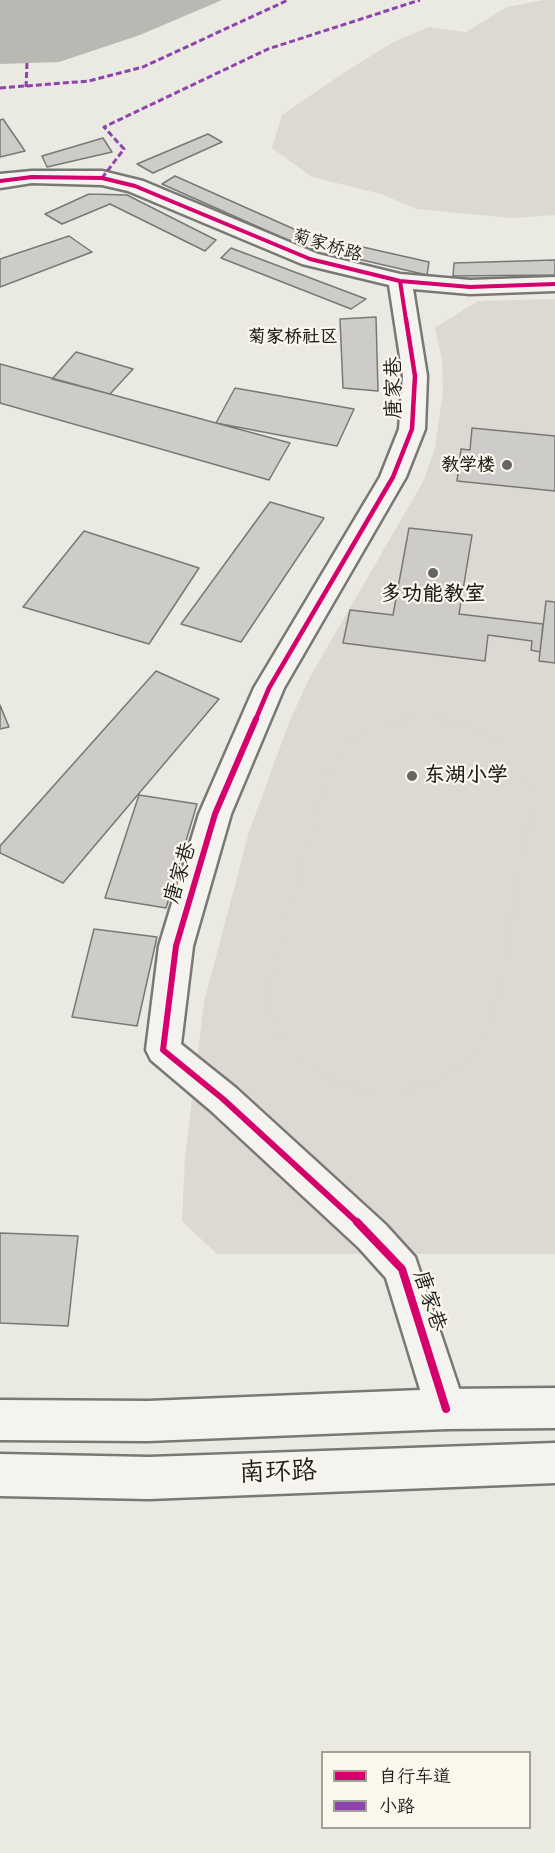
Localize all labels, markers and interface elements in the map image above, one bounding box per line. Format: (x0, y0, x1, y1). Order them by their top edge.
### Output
street label: 菊家桥路 (289, 225, 365, 267)
district label: 菊家桥社区 (248, 326, 338, 348)
street label: 唐家巷 (382, 357, 408, 419)
place label: 教学楼 (441, 454, 495, 476)
marker: 教学楼 (500, 458, 514, 472)
marker: 多功能教室 (426, 566, 440, 580)
place label: 多功能教室 (381, 582, 485, 608)
place label: 东湖小学 (424, 763, 508, 789)
marker: 东湖小学 (405, 769, 419, 783)
street label: 唐家巷 (160, 839, 202, 907)
street label: 唐家巷 (407, 1267, 451, 1335)
street label: 南环路 (238, 1456, 318, 1490)
legend (321, 1751, 531, 1829)
text: 自行车道 (379, 1760, 451, 1792)
text: 小路 (379, 1790, 415, 1822)

